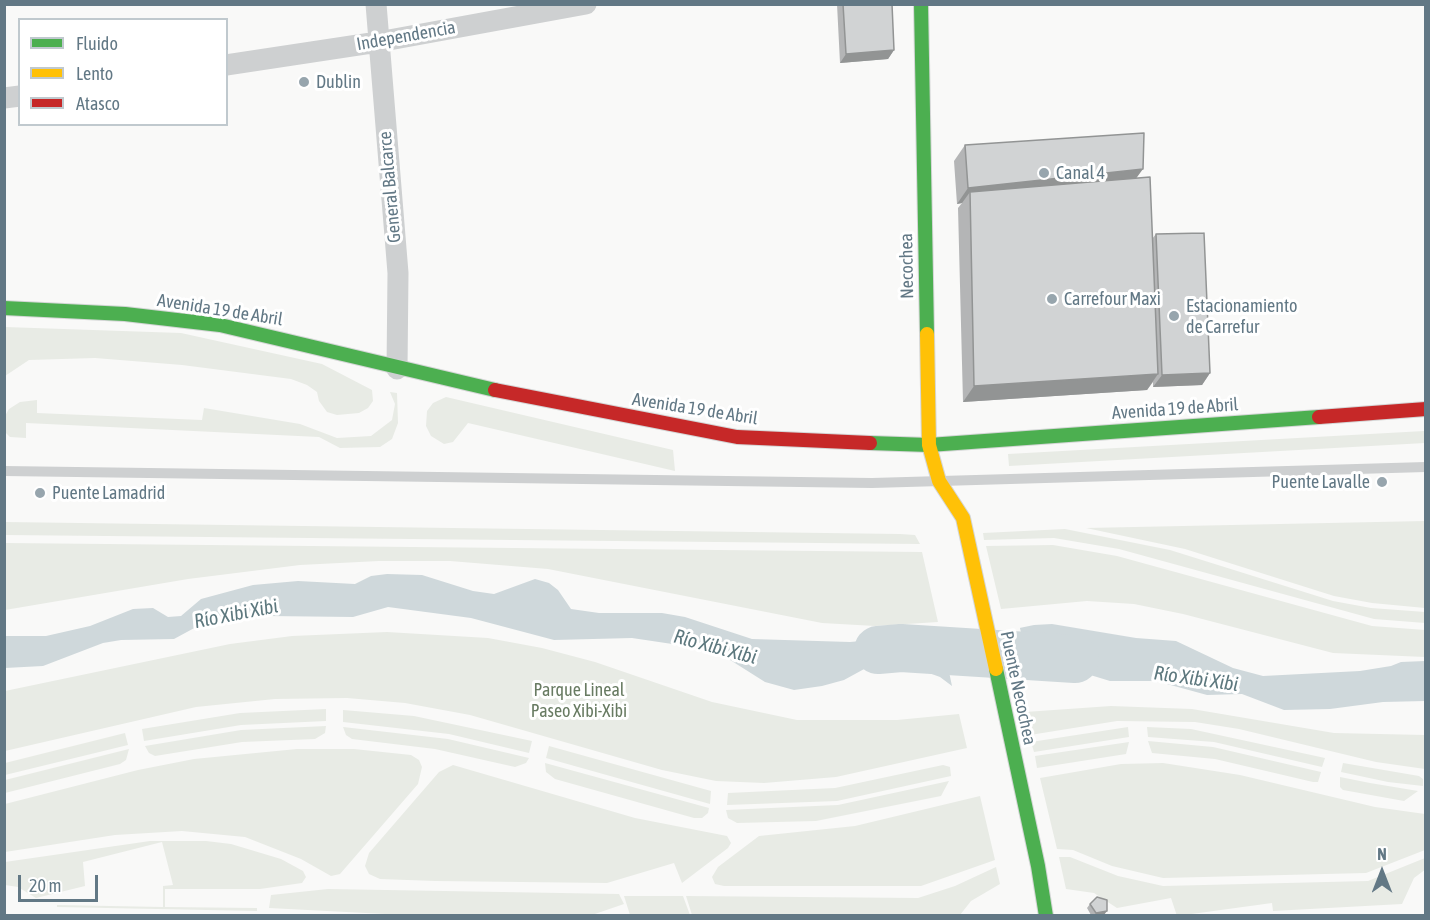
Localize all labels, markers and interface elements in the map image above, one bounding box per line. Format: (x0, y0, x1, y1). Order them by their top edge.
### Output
street label: Independencia (355, 17, 457, 55)
legend (18, 18, 228, 126)
text: Fluido (76, 33, 118, 54)
text: Lento (76, 63, 113, 84)
place label: Dublin (316, 71, 361, 93)
marker: Dublin (297, 75, 311, 89)
text: Atasco (76, 93, 120, 114)
street label: General Balcarce (374, 130, 406, 244)
place label: Canal 4 (1056, 162, 1105, 184)
marker: Canal 4 (1037, 166, 1051, 180)
street label: Necochea (896, 233, 918, 299)
place label: Carrefour Maxi (1064, 288, 1161, 310)
street label: Avenida 19 de Abril (156, 289, 284, 331)
marker: Carrefour Maxi (1045, 292, 1059, 306)
place label: Estacionamiento de Carrefur (1186, 295, 1297, 338)
marker: Estacionamiento de Carrefur (1167, 309, 1181, 323)
street label: Avenida 19 de Abril (631, 388, 759, 430)
street label: Avenida 19 de Abril (1111, 394, 1239, 424)
place label: Puente Lavalle (1271, 471, 1370, 493)
marker: Puente Lavalle (1375, 475, 1389, 489)
place label: Puente Lamadrid (52, 482, 165, 504)
marker: Puente Lamadrid (33, 486, 47, 500)
water label: Río Xibi Xibi (192, 594, 280, 634)
water label: Río Xibi Xibi (671, 624, 759, 670)
street label: Puente Necochea (995, 629, 1041, 747)
water label: Río Xibi Xibi (1152, 661, 1240, 697)
park label: Parque Lineal Paseo Xibi-Xibi (531, 679, 627, 722)
north arrow (1352, 842, 1412, 902)
text: N (1377, 845, 1387, 863)
scale bar (21, 863, 100, 901)
text: 20 m (29, 875, 61, 896)

